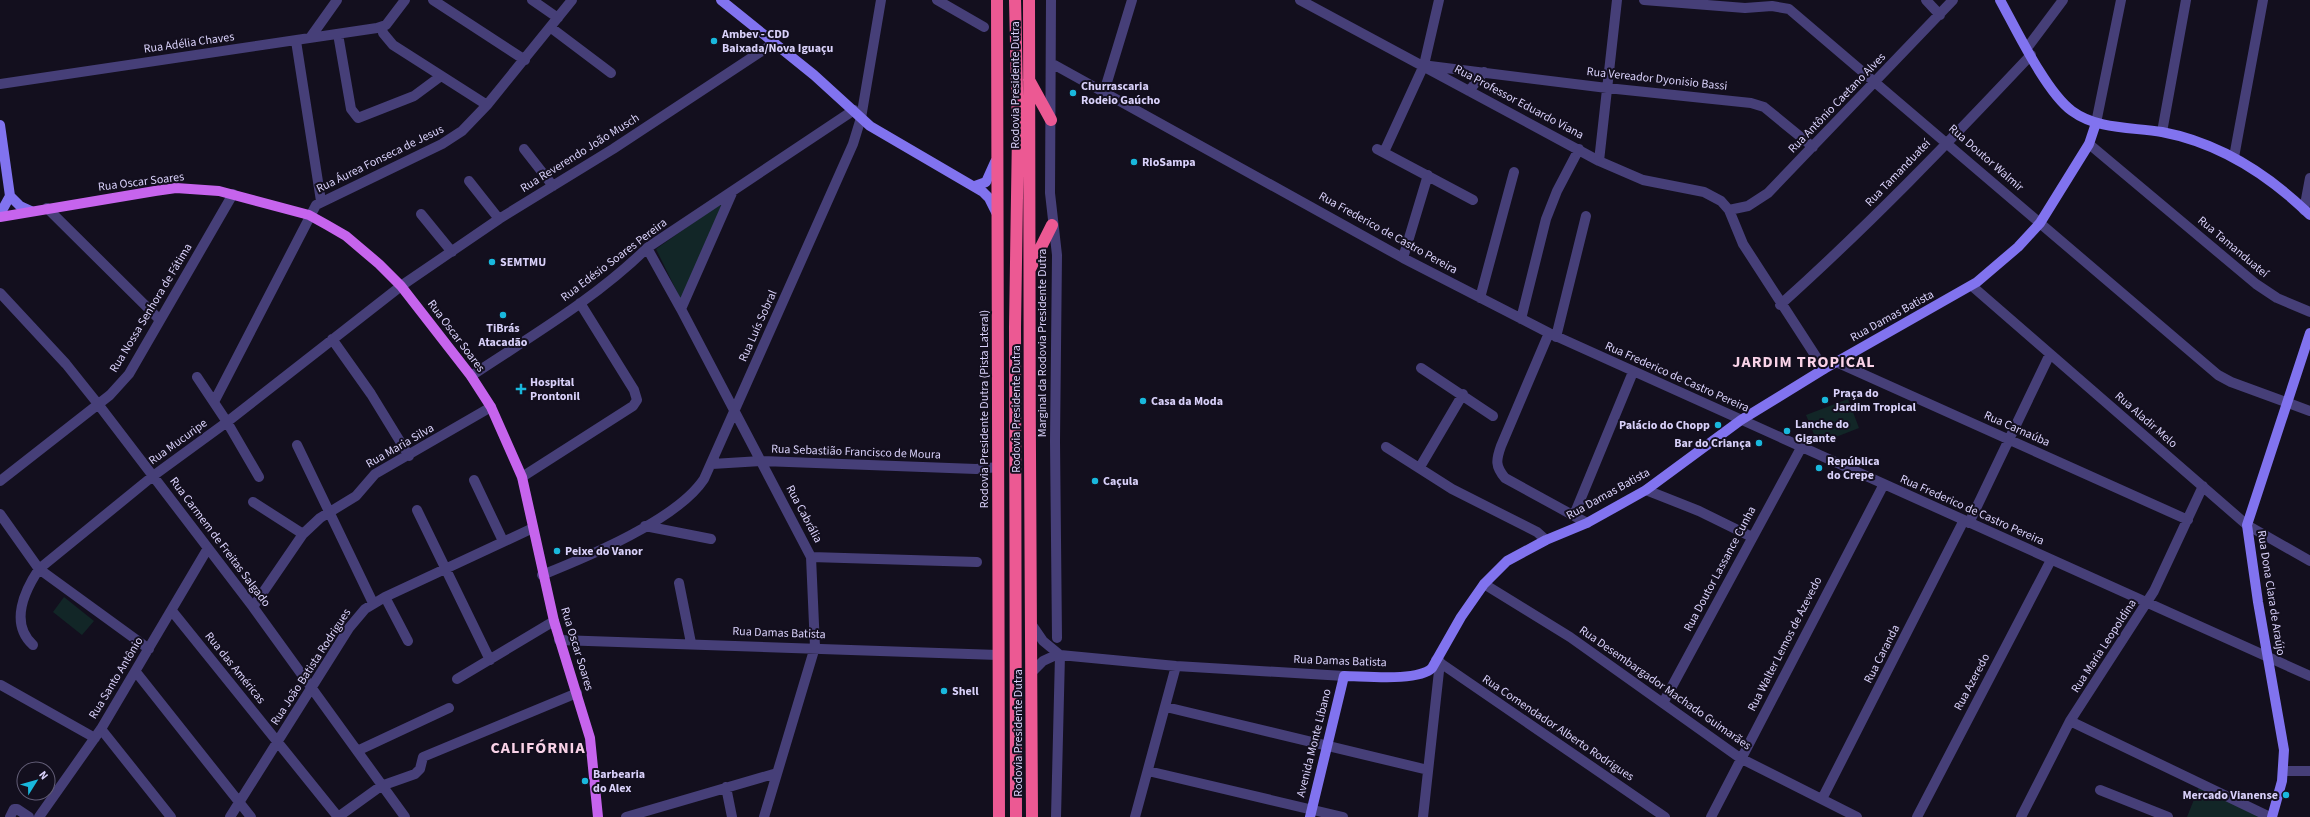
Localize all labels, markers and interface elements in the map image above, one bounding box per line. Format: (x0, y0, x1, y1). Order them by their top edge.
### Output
street label: Rodovia Presidente Dutra (1007, 21, 1024, 149)
place label: Ambev - CDD Baixada/Nova Iguaçu (721, 26, 834, 57)
street label: Rua Adélia Chaves (143, 28, 235, 58)
marker: Ambev - CDD Baixada/Nova Iguaçu (709, 36, 719, 46)
street label: Rua Antônio Caetano Alves (1784, 49, 1890, 157)
street label: Rua Professor Eduardo Viana (1451, 61, 1587, 143)
street label: Rua Vereador Dyonisio Bassi (1586, 63, 1728, 95)
place label: Churrascaria Rodeio Gaúcho (1081, 78, 1161, 109)
marker: Churrascaria Rodeio Gaúcho (1068, 88, 1078, 98)
street label: Rua Reverendo João Musch (517, 109, 643, 197)
street label: Rua Áurea Fonseca de Jesus (313, 121, 447, 197)
street label: Rua Doutor Walmir (1945, 121, 2028, 196)
street label: Rua Tamanduateí (1861, 135, 1935, 210)
place label: RioSampa (1142, 154, 1196, 171)
marker: RioSampa (1129, 157, 1139, 167)
street label: Rua Oscar Soares (97, 168, 185, 196)
street label: Rua Frederico de Castro Pereira (1315, 188, 1461, 278)
street label: Rua Tamanduateí (2194, 212, 2273, 282)
street label: Rua Edésio Soares Pereira (557, 214, 671, 306)
street label: Rua Nossa Senhora de Fátima (106, 240, 196, 376)
street label: Marginal da Rodovia Presidente Dutra (1034, 249, 1051, 437)
place label: SEMTMU (500, 254, 546, 271)
marker: SEMTMU (487, 257, 497, 267)
street label: Rua Damas Batista (1847, 286, 1937, 346)
street label: Rua Luís Sobral (735, 287, 781, 365)
street label: Rua Oscar Soares (423, 296, 489, 376)
marker: TiBrás Atacadão (498, 310, 508, 320)
street label: Rodovia Presidente Dutra (Pista Lateral) (976, 310, 993, 508)
place label: TiBrás Atacadão (477, 320, 528, 351)
street label: Rua Frederico de Castro Pereira (1602, 337, 1752, 417)
street label: Rodovia Presidente Dutra (1008, 345, 1025, 473)
district label: JARDIM TROPICAL (1732, 351, 1876, 373)
place label: Hospital Prontonil (530, 374, 581, 405)
marker: Hospital Prontonil (515, 383, 527, 395)
place label: Praça do Jardim Tropical (1833, 385, 1916, 416)
street label: Rua Aladir Melo (2111, 388, 2181, 452)
place label: Casa da Moda (1151, 393, 1223, 410)
marker: Praça do Jardim Tropical (1820, 395, 1830, 405)
marker: Casa da Moda (1138, 396, 1148, 406)
street label: Rua Carnaúba (1981, 407, 2053, 451)
street label: Rua Mucuripe (145, 415, 211, 469)
place label: Lanche do Gigante (1795, 416, 1849, 447)
place label: Palácio do Chopp (1619, 417, 1710, 434)
street label: Rua Maria Silva (363, 420, 437, 472)
marker: Palácio do Chopp (1713, 420, 1723, 430)
marker: Lanche do Gigante (1782, 426, 1792, 436)
place label: Bar do Criança (1674, 435, 1751, 452)
marker: Bar do Criança (1754, 438, 1764, 448)
street label: Rua Sebastião Francisco de Moura (771, 441, 941, 463)
place label: República do Crepe (1827, 453, 1880, 484)
marker: República do Crepe (1814, 463, 1824, 473)
street label: Rua Damas Batista (1563, 464, 1653, 524)
street label: Rua Frederico de Castro Pereira (1897, 470, 2047, 550)
place label: Caçula (1103, 473, 1138, 490)
street label: Rua Carmem de Freitas Salgado (165, 474, 275, 610)
marker: Caçula (1090, 476, 1100, 486)
street label: Rua Cabrália (782, 482, 826, 546)
street label: Rua Doutor Lassance Cunha (1680, 503, 1760, 635)
street label: Rua Dona Clara de Araújo (2253, 529, 2289, 657)
place label: Peixe do Vanor (565, 543, 643, 560)
marker: Peixe do Vanor (552, 546, 562, 556)
street label: Rua Walter Lemos de Azevedo (1744, 574, 1826, 714)
street label: Rua Maria Leopoldina (2067, 596, 2141, 696)
street label: Rua João Batista Rodrigues (267, 605, 355, 729)
street label: Rua Oscar Soares (556, 605, 598, 693)
street label: Rua Desembargador Machado Guimarães (1576, 622, 1754, 754)
street label: Rua Caranda (1860, 622, 1904, 686)
street label: Rua Damas Batista (732, 623, 826, 643)
street label: Rua das Américas (201, 628, 269, 708)
street label: Rua Santo Antônio (85, 634, 147, 722)
street label: Rua Azeredo (1950, 650, 1994, 714)
street label: Rua Damas Batista (1293, 651, 1387, 671)
street label: Rodovia Presidente Dutra (1010, 669, 1027, 797)
street label: Rua Comendador Alberto Rodrigues (1479, 671, 1637, 785)
place label: Shell (952, 683, 979, 700)
marker: Shell (939, 686, 949, 696)
street label: Avenida Monte Líbano (1292, 687, 1336, 799)
district label: CALIFÓRNIA (490, 737, 586, 759)
north arrow (16, 761, 56, 801)
place label: Barbearia do Alex (593, 766, 645, 797)
text: N (35, 768, 52, 783)
marker: Barbearia do Alex (580, 776, 590, 786)
place label: Mercado Vianense (2182, 787, 2278, 804)
marker: Mercado Vianense (2281, 790, 2291, 800)

